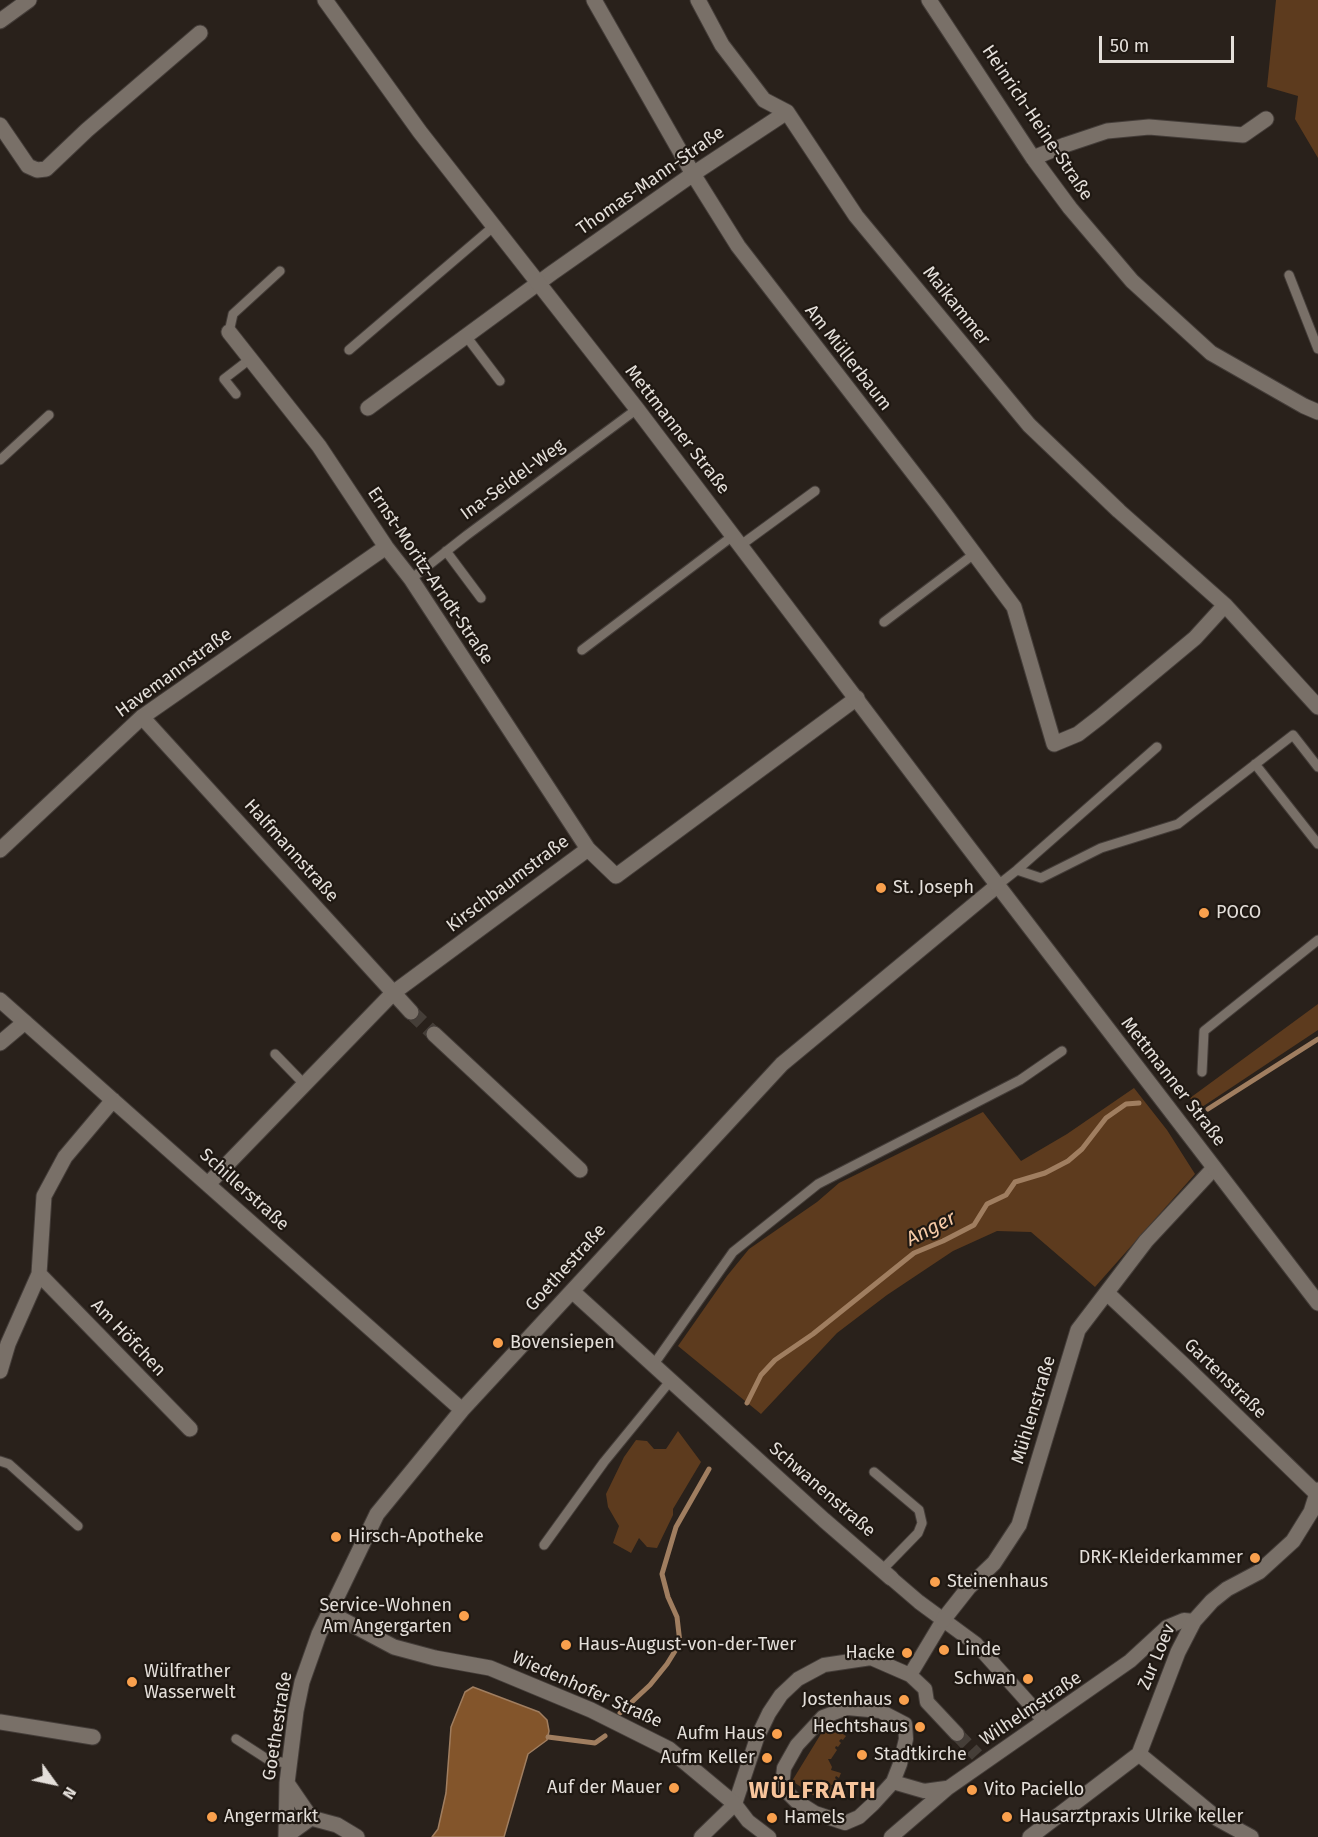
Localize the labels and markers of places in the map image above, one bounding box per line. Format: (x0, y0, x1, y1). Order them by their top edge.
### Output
place label: St. Joseph (893, 877, 974, 899)
marker: St. Joseph (874, 881, 888, 895)
place label: POCO (1216, 902, 1261, 924)
marker: POCO (1197, 906, 1211, 920)
place label: Bovensiepen (510, 1332, 615, 1354)
marker: Bovensiepen (491, 1336, 505, 1350)
place label: Hirsch-Apotheke (348, 1526, 484, 1548)
marker: Hirsch-Apotheke (329, 1530, 343, 1544)
place label: DRK-Kleiderkammer (1079, 1547, 1243, 1569)
marker: DRK-Kleiderkammer (1248, 1551, 1262, 1565)
place label: Steinenhaus (947, 1571, 1048, 1593)
marker: Steinenhaus (928, 1575, 942, 1589)
place label: Service-Wohnen Am Angergarten (320, 1595, 452, 1638)
marker: Service-Wohnen Am Angergarten (457, 1609, 471, 1623)
place label: Haus-August-von-der-Twer (578, 1634, 796, 1656)
marker: Haus-August-von-der-Twer (559, 1638, 573, 1652)
place label: Linde (956, 1639, 1001, 1661)
place label: Hacke (846, 1642, 895, 1664)
marker: Linde (937, 1643, 951, 1657)
marker: Hacke (900, 1646, 914, 1660)
place label: Wülfrather Wasserwelt (144, 1661, 236, 1704)
place label: Schwan (954, 1668, 1016, 1690)
marker: Schwan (1021, 1672, 1035, 1686)
marker: Wülfrather Wasserwelt (125, 1675, 139, 1689)
place label: Jostenhaus (802, 1689, 892, 1711)
marker: Jostenhaus (897, 1693, 911, 1707)
place label: Hechtshaus (813, 1716, 908, 1738)
marker: Hechtshaus (913, 1720, 927, 1734)
place label: Aufm Haus (677, 1723, 765, 1745)
marker: Aufm Haus (770, 1727, 784, 1741)
place label: Stadtkirche (874, 1744, 967, 1766)
place label: Aufm Keller (661, 1747, 755, 1769)
marker: Stadtkirche (855, 1748, 869, 1762)
marker: Aufm Keller (760, 1751, 774, 1765)
place label: Auf der Mauer (547, 1777, 662, 1799)
place label: Vito Paciello (984, 1779, 1084, 1801)
marker: Auf der Mauer (667, 1781, 681, 1795)
marker: Vito Paciello (965, 1783, 979, 1797)
place label: Angermarkt (224, 1806, 319, 1828)
place label: Hausarztpraxis Ulrike keller (1019, 1806, 1243, 1828)
place label: Hamels (784, 1807, 845, 1829)
marker: Angermarkt (205, 1810, 219, 1824)
marker: Hausarztpraxis Ulrike keller (1000, 1810, 1014, 1824)
marker: Hamels (765, 1811, 779, 1825)

